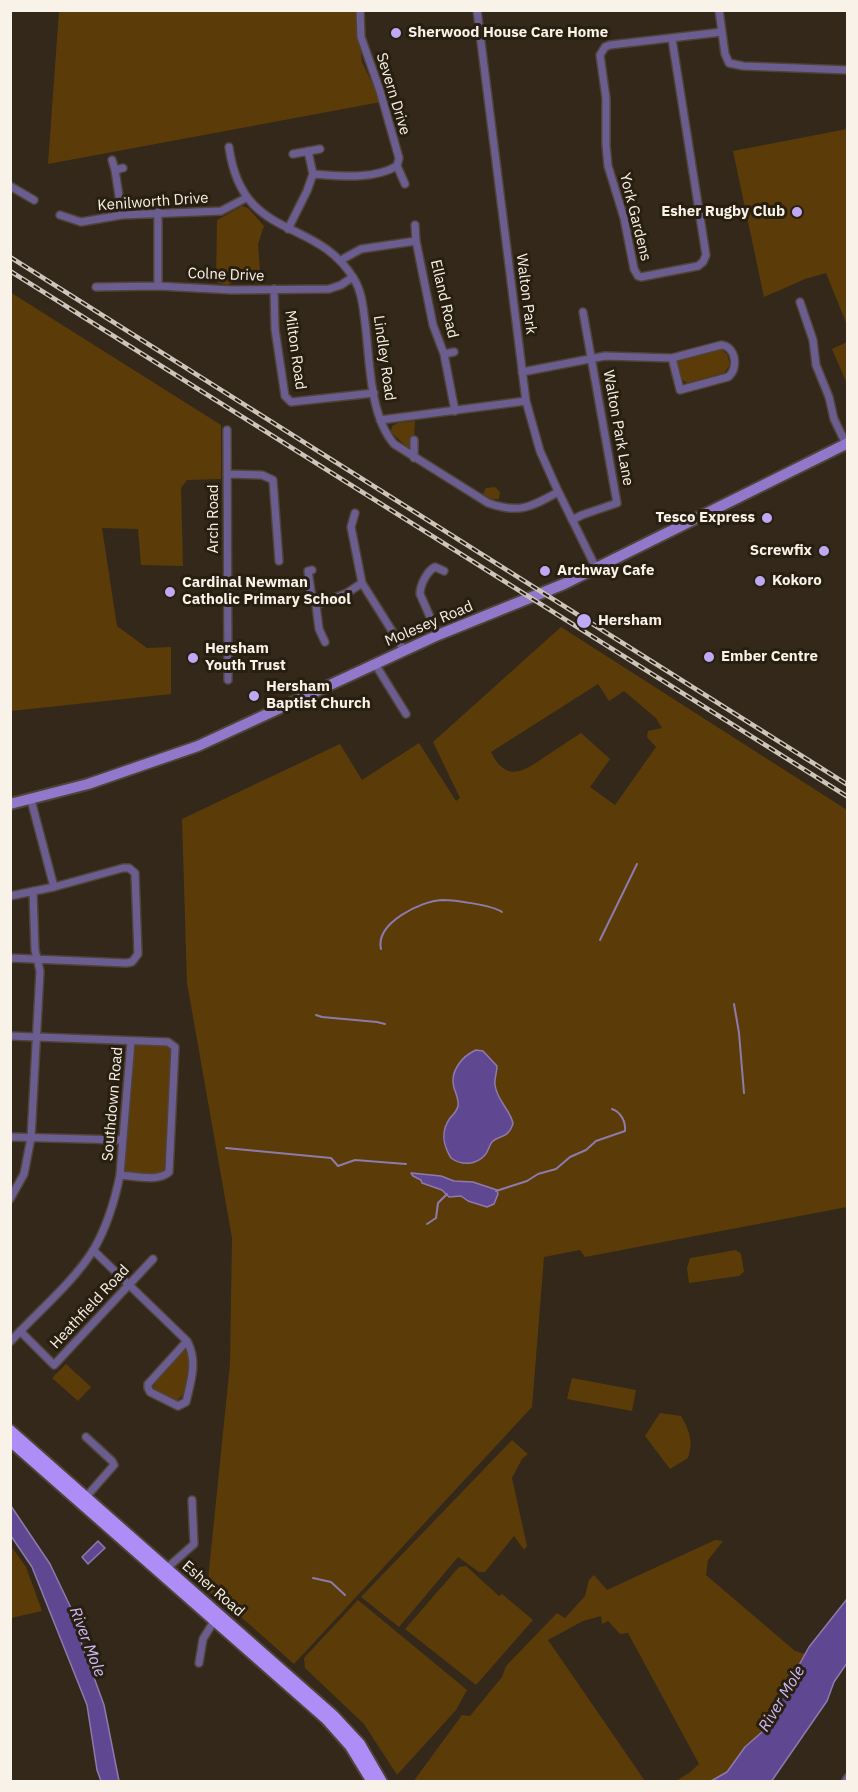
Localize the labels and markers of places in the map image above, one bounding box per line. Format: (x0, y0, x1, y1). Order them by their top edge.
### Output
place label: Sherwood House Care Home (408, 24, 608, 42)
marker: Sherwood House Care Home (389, 26, 403, 40)
place label: Esher Rugby Club (661, 203, 785, 221)
marker: Esher Rugby Club (790, 205, 804, 219)
place label: Tesco Express (655, 509, 755, 527)
marker: Tesco Express (760, 511, 774, 525)
place label: Screwfix (750, 542, 812, 560)
marker: Screwfix (817, 544, 831, 558)
place label: Archway Cafe (557, 562, 654, 580)
marker: Archway Cafe (538, 564, 552, 578)
place label: Kokoro (772, 572, 822, 590)
place label: Cardinal Newman Catholic Primary School (182, 574, 351, 609)
marker: Kokoro (753, 574, 767, 588)
marker: Cardinal Newman Catholic Primary School (163, 585, 177, 599)
marker: Hersham (575, 612, 593, 630)
place label: Hersham (598, 612, 662, 630)
place label: Hersham Youth Trust (205, 640, 286, 675)
place label: Ember Centre (721, 648, 818, 666)
marker: Ember Centre (702, 650, 716, 664)
marker: Hersham Youth Trust (186, 651, 200, 665)
place label: Hersham Baptist Church (266, 678, 371, 713)
marker: Hersham Baptist Church (247, 689, 261, 703)

